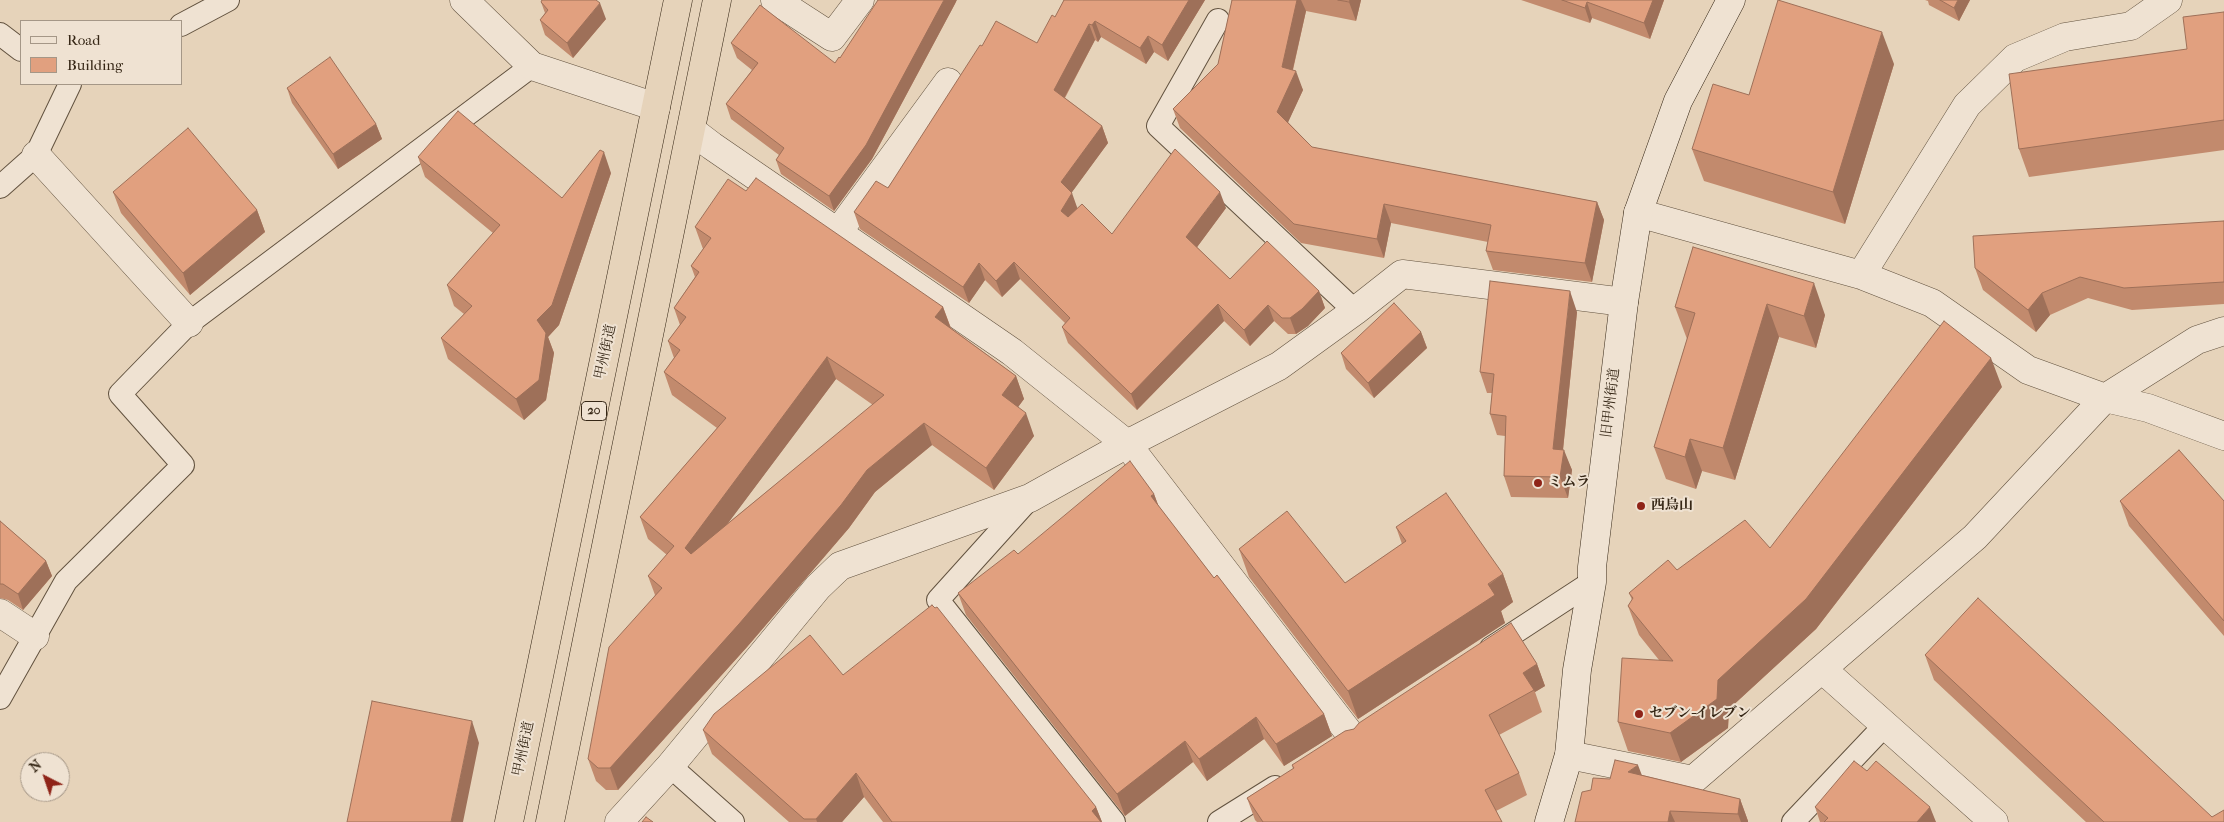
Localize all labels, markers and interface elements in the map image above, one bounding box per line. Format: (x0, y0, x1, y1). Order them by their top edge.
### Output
legend (20, 20, 182, 85)
text: Road (67, 31, 100, 49)
text: Building (67, 56, 123, 74)
street label: 甲州街道 (592, 323, 620, 381)
street label: 旧甲州街道 (1598, 367, 1624, 439)
road number: 20 (582, 402, 606, 421)
place label: ミムラ (1548, 475, 1590, 491)
marker: ミムラ (1532, 477, 1544, 489)
place label: 西烏山 (1651, 498, 1693, 514)
marker: 西烏山 (1635, 500, 1647, 512)
place label: セブン-イレブン (1649, 706, 1751, 722)
marker: セブン-イレブン (1633, 708, 1645, 720)
street label: 甲州街道 (510, 720, 538, 778)
north arrow (20, 752, 70, 802)
text: N (26, 756, 45, 776)

